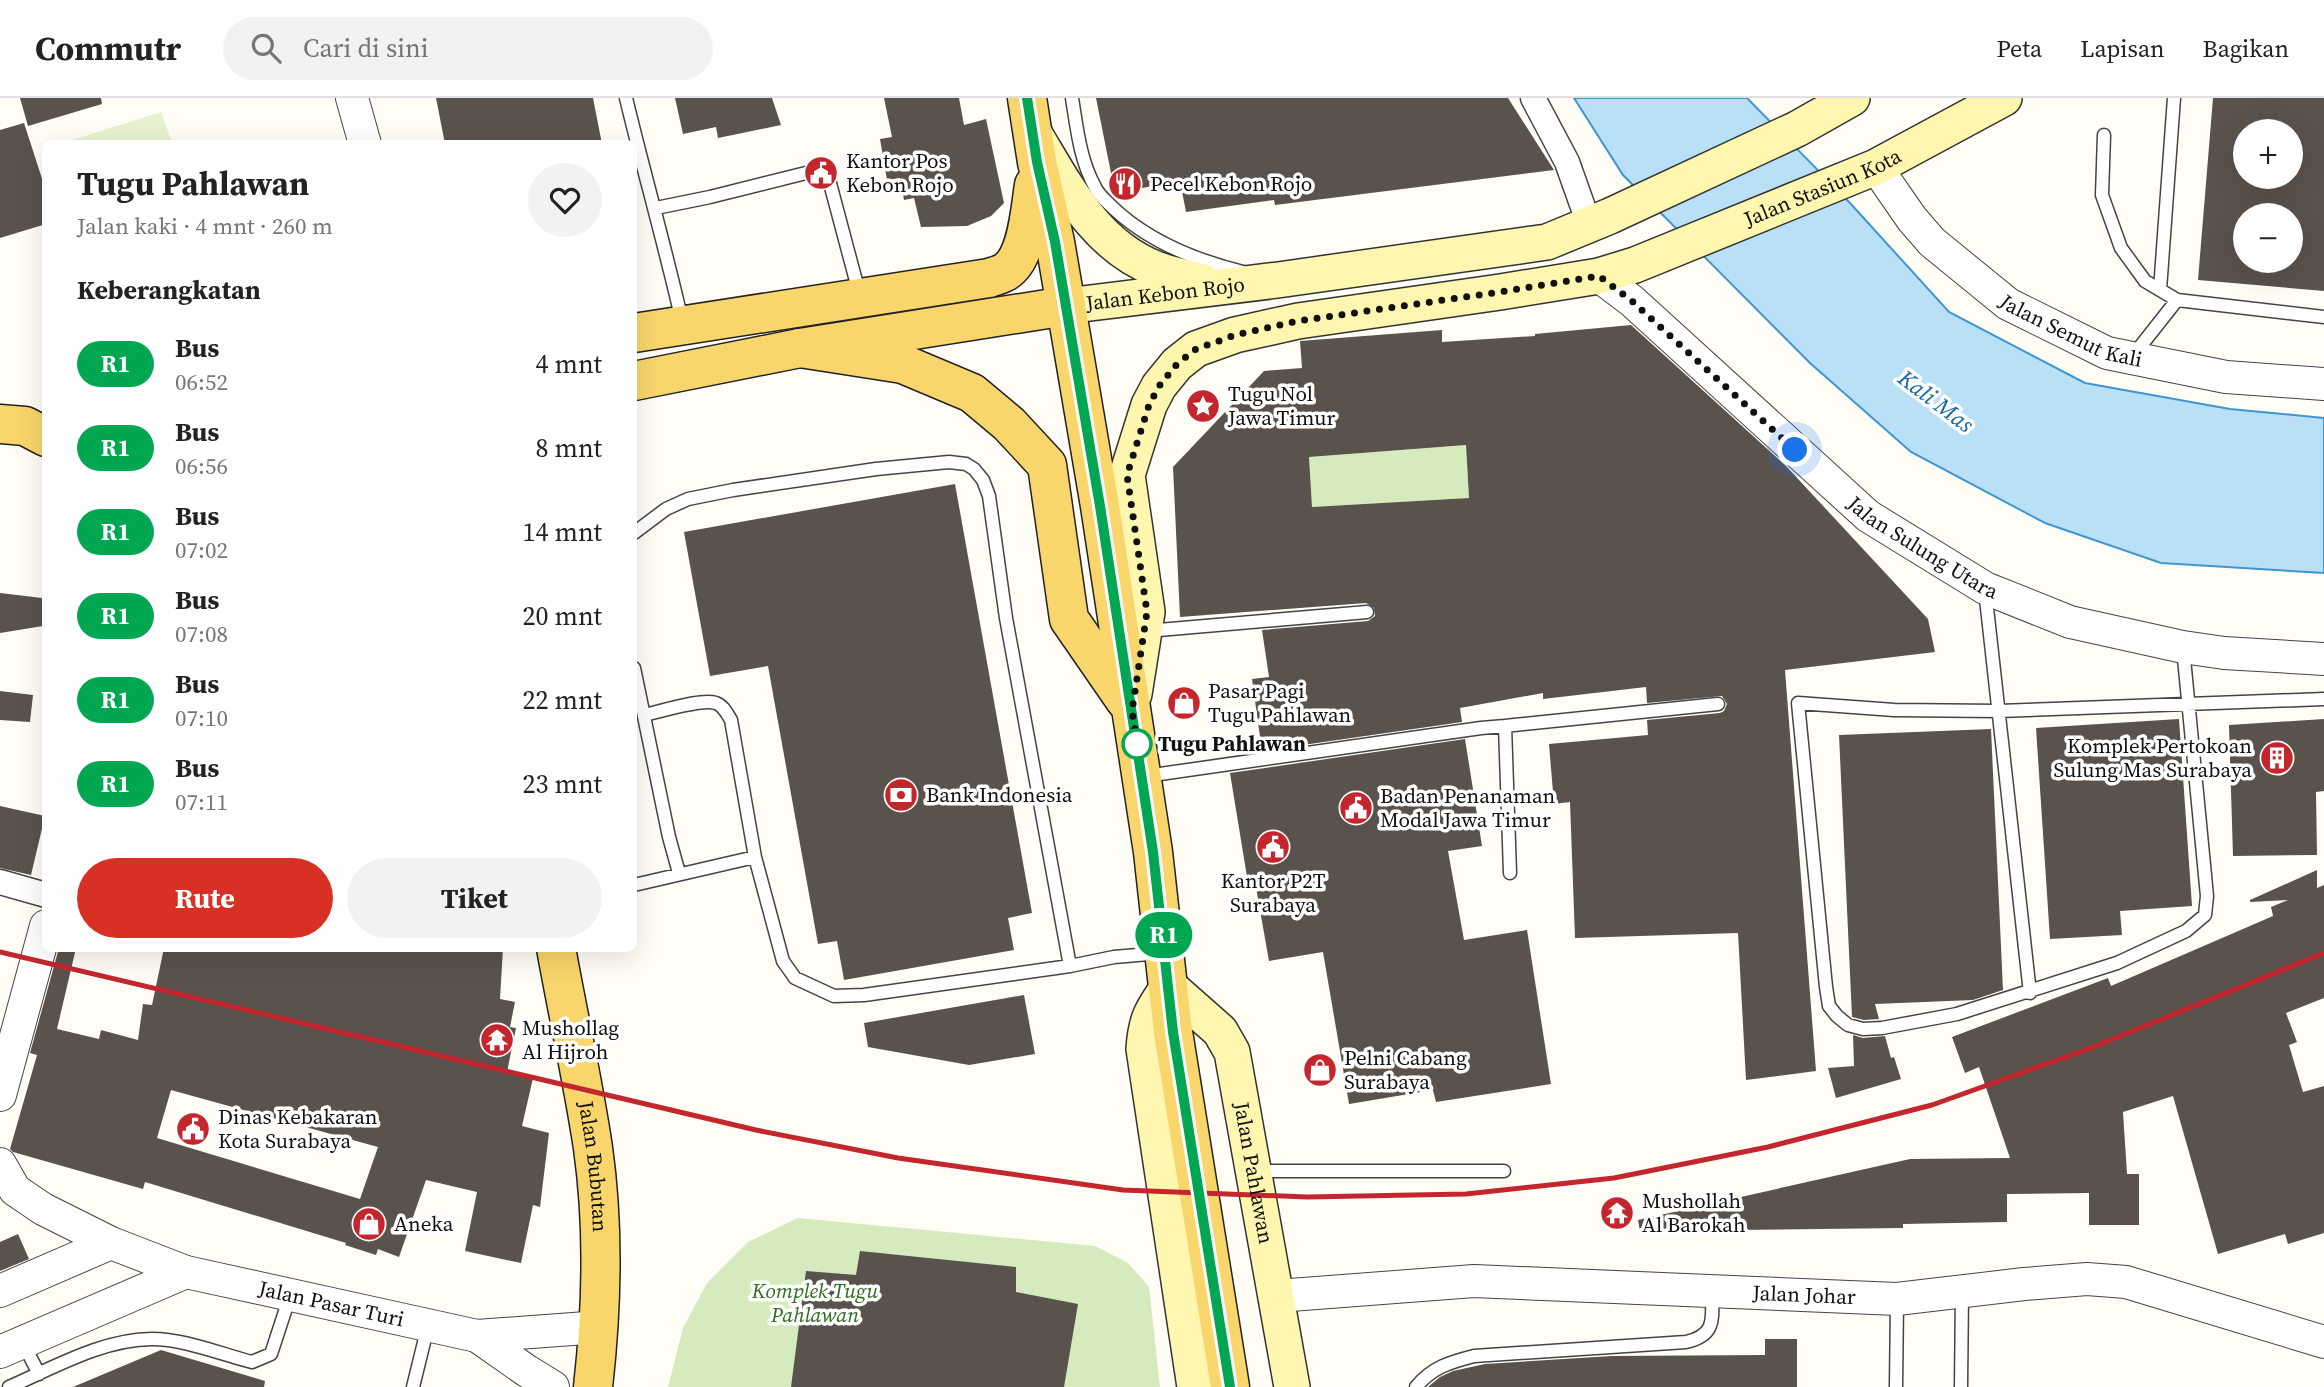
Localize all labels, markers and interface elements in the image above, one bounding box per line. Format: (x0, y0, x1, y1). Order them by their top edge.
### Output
search box (223, 17, 713, 80)
text: Commutr (35, 26, 181, 71)
icon: search (247, 29, 285, 67)
text: Cari di sini (303, 30, 428, 66)
text: Peta (1996, 32, 2042, 65)
text: Lapisan (2080, 32, 2165, 65)
text: Bagikan (2203, 32, 2289, 65)
map controls (2233, 119, 2303, 273)
button: + (2233, 119, 2303, 189)
street label: Jalan Stasiun Kota (1739, 141, 1907, 234)
place label: Kantor Pos Kebon Rojo (846, 146, 954, 199)
public building icon: Kantor Pos Kebon Rojo (802, 154, 840, 192)
text: Tugu Pahlawan (77, 161, 309, 206)
button: heart (528, 163, 602, 237)
restaurant icon: Pecel Kebon Rojo (1106, 165, 1144, 203)
place label: Pecel Kebon Rojo (1150, 169, 1312, 198)
button: − (2233, 203, 2303, 273)
text: Jalan kaki · 4 mnt · 260 m (77, 210, 333, 242)
street label: Jalan Kebon Rojo (1083, 269, 1246, 318)
text: Keberangkatan (77, 272, 261, 308)
street label: Jalan Semut Kali (1992, 287, 2145, 374)
text: Bus (175, 330, 219, 366)
text: 4 mnt (535, 346, 602, 382)
text: R1 (101, 347, 130, 380)
water label: Kali Mas (1891, 361, 1981, 440)
text: 06:52 (175, 366, 228, 398)
place label: Tugu Nol Jawa Timur (1227, 379, 1335, 432)
place icon: Tugu Nol Jawa Timur (1184, 387, 1222, 425)
text: Bus (175, 414, 219, 450)
text: 8 mnt (535, 430, 602, 466)
text: R1 (101, 431, 130, 464)
your location (1777, 432, 1812, 467)
text: 06:56 (175, 450, 228, 482)
street label: Jalan Sulung Utara (1841, 488, 2003, 606)
text: Bus (175, 498, 219, 534)
text: 14 mnt (522, 514, 602, 550)
text: R1 (101, 515, 130, 548)
text: 07:02 (175, 534, 228, 566)
text: Bus (175, 582, 219, 618)
text: 20 mnt (522, 598, 602, 634)
text: R1 (101, 599, 130, 632)
text: 07:08 (175, 618, 228, 650)
text: Bus (175, 666, 219, 702)
place label: Pasar Pagi Tugu Pahlawan (1208, 676, 1352, 729)
text: 22 mnt (522, 682, 602, 718)
text: R1 (101, 683, 130, 716)
shop icon: Pasar Pagi Tugu Pahlawan (1165, 684, 1203, 722)
text: 07:10 (175, 702, 228, 734)
marker: Tugu Pahlawan (1122, 729, 1152, 759)
place label: Tugu Pahlawan (1158, 729, 1306, 758)
place label: Komplek Pertokoan Sulung Mas Surabaya (2053, 731, 2252, 784)
building icon: Komplek Pertokoan Sulung Mas Surabaya (2258, 739, 2296, 777)
text: Bus (175, 750, 219, 786)
text: 23 mnt (522, 766, 602, 802)
text: R1 (101, 767, 130, 800)
bank icon: Bank Indonesia (882, 776, 920, 814)
place label: Bank Indonesia (926, 780, 1073, 809)
place label: Badan Penanaman Modal Jawa Timur (1380, 781, 1556, 834)
text: 07:11 (175, 786, 228, 818)
public building icon: Badan Penanaman Modal Jawa Timur (1337, 789, 1375, 827)
public building icon: Kantor P2T Surabaya (1254, 828, 1292, 866)
button: Rute (77, 858, 333, 938)
button: Tiket (347, 858, 602, 938)
place label: Kantor P2T Surabaya (1221, 866, 1326, 919)
line badge: R1 (1132, 912, 1196, 958)
text: R1 (1149, 918, 1179, 951)
place label: Mushollag Al Hijroh (522, 1013, 619, 1066)
temple icon: Mushollag Al Hijroh (478, 1021, 516, 1059)
place label: Pelni Cabang Surabaya (1344, 1043, 1467, 1096)
shop icon: Pelni Cabang Surabaya (1301, 1051, 1339, 1089)
street label: Jalan Bubutan (571, 1098, 615, 1233)
street label: Jalan Pahlawan (1227, 1099, 1281, 1246)
place label: Dinas Kebakaran Kota Surabaya (218, 1102, 378, 1155)
public building icon: Dinas Kebakaran Kota Surabaya (174, 1110, 212, 1148)
place label: Mushollah Al Barokah (1642, 1186, 1746, 1239)
temple icon: Mushollah Al Barokah (1598, 1194, 1636, 1232)
shop icon: Aneka (350, 1205, 388, 1243)
place label: Aneka (394, 1209, 454, 1238)
street label: Jalan Pasar Turi (255, 1273, 407, 1334)
park label: Komplek Tugu Pahlawan (751, 1276, 878, 1329)
street label: Jalan Johar (1751, 1278, 1856, 1311)

